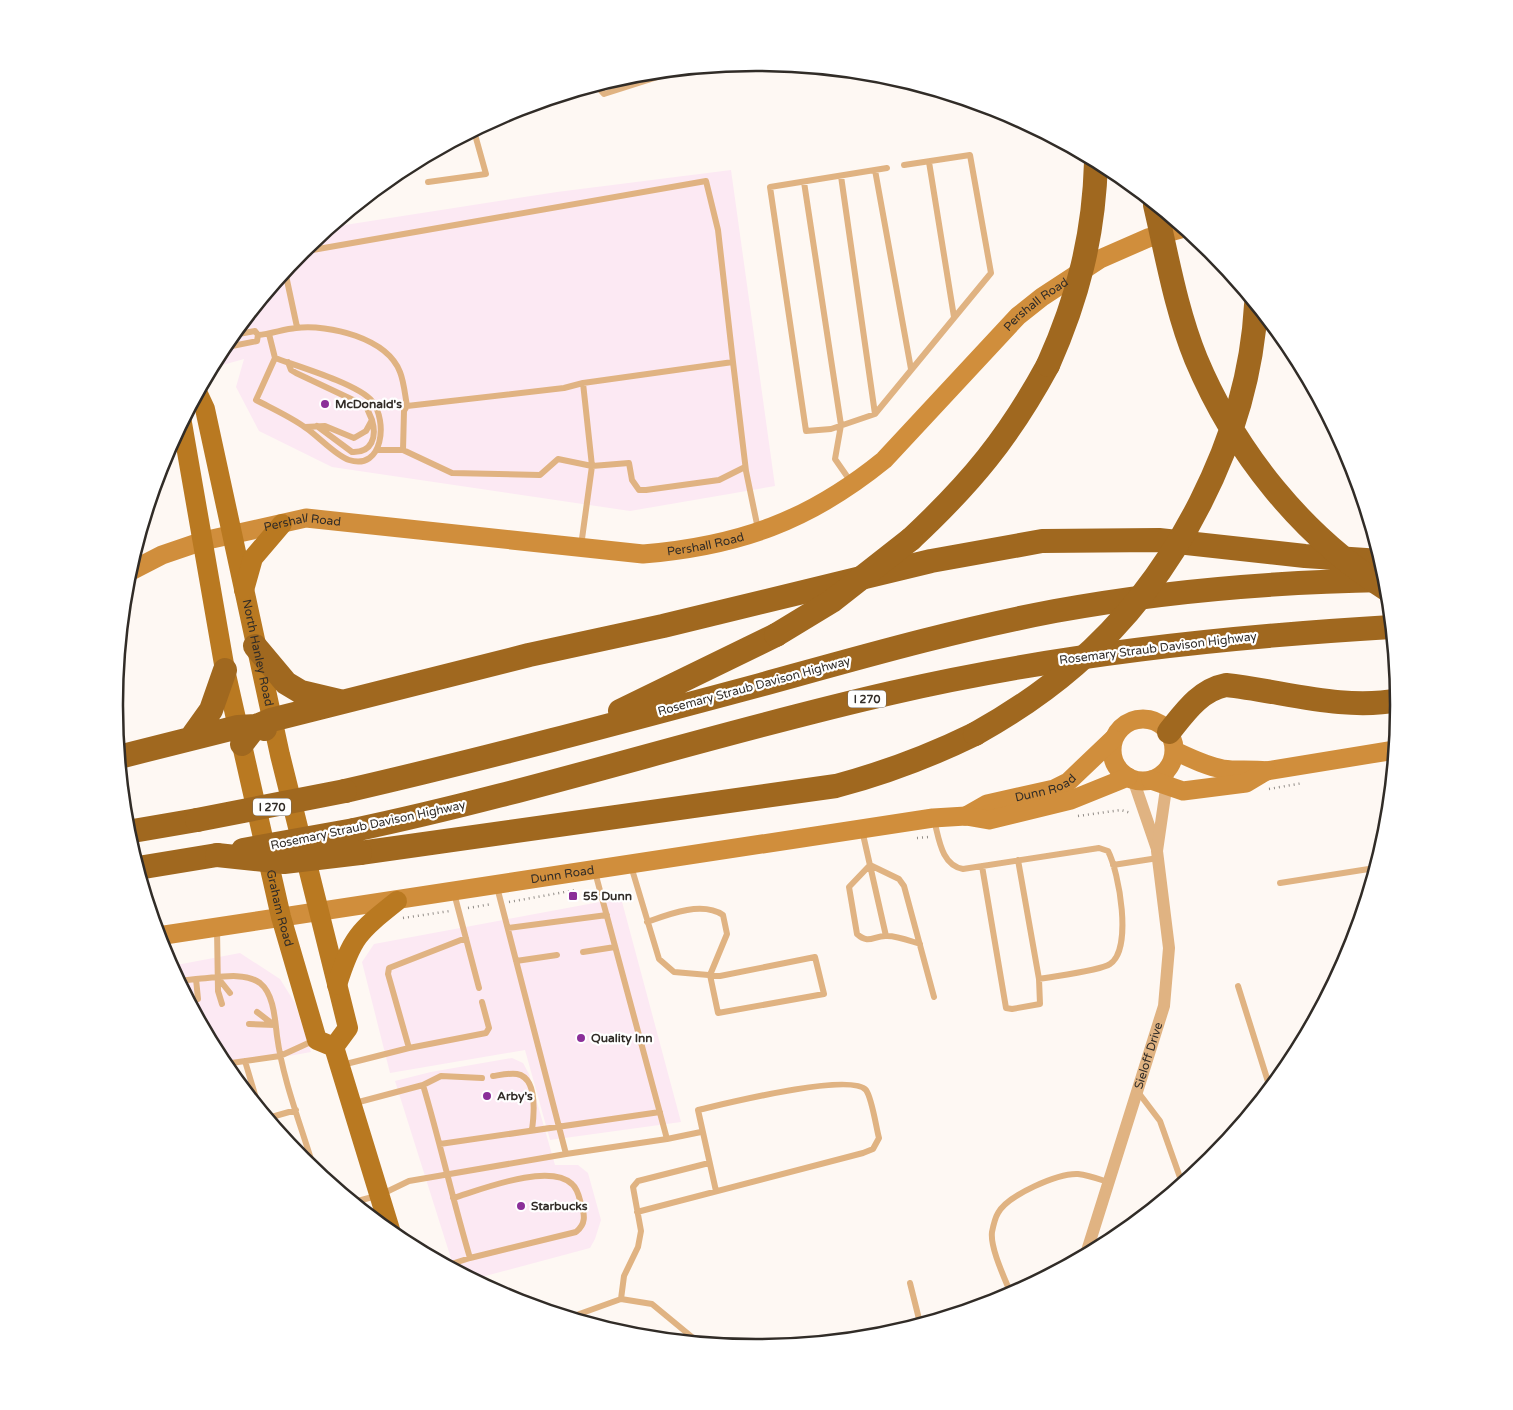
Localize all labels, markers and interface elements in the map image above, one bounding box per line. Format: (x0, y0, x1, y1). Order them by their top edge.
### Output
street label: Pershall Road (1001, 275, 1071, 334)
place label: McDonald's (335, 397, 402, 411)
marker: McDonald's (319, 398, 331, 410)
street label: Pershall Road (262, 511, 342, 534)
street label: Pershall Road (666, 530, 746, 559)
street label: North Hanley Road (239, 598, 276, 708)
street label: Rosemary Straub Davison Highway (1058, 629, 1258, 667)
street label: Rosemary Straub Davison Highway (656, 653, 852, 718)
road number: I 270 (848, 691, 886, 708)
street label: Dunn Road (1014, 771, 1079, 805)
street label: Rosemary Straub Davison Highway (269, 797, 467, 853)
road number: I 270 (253, 799, 291, 816)
street label: Dunn Road (530, 863, 595, 886)
street label: Graham Road (263, 868, 296, 948)
place label: 55 Dunn (583, 889, 632, 903)
marker: 55 Dunn (567, 890, 579, 902)
street label: Sieloff Drive (1131, 1020, 1166, 1091)
place label: Quality Inn (591, 1031, 653, 1046)
marker: Quality Inn (575, 1032, 587, 1044)
place label: Arby's (497, 1089, 533, 1104)
marker: Arby's (481, 1090, 493, 1102)
place label: Starbucks (531, 1199, 588, 1213)
marker: Starbucks (515, 1200, 527, 1212)

